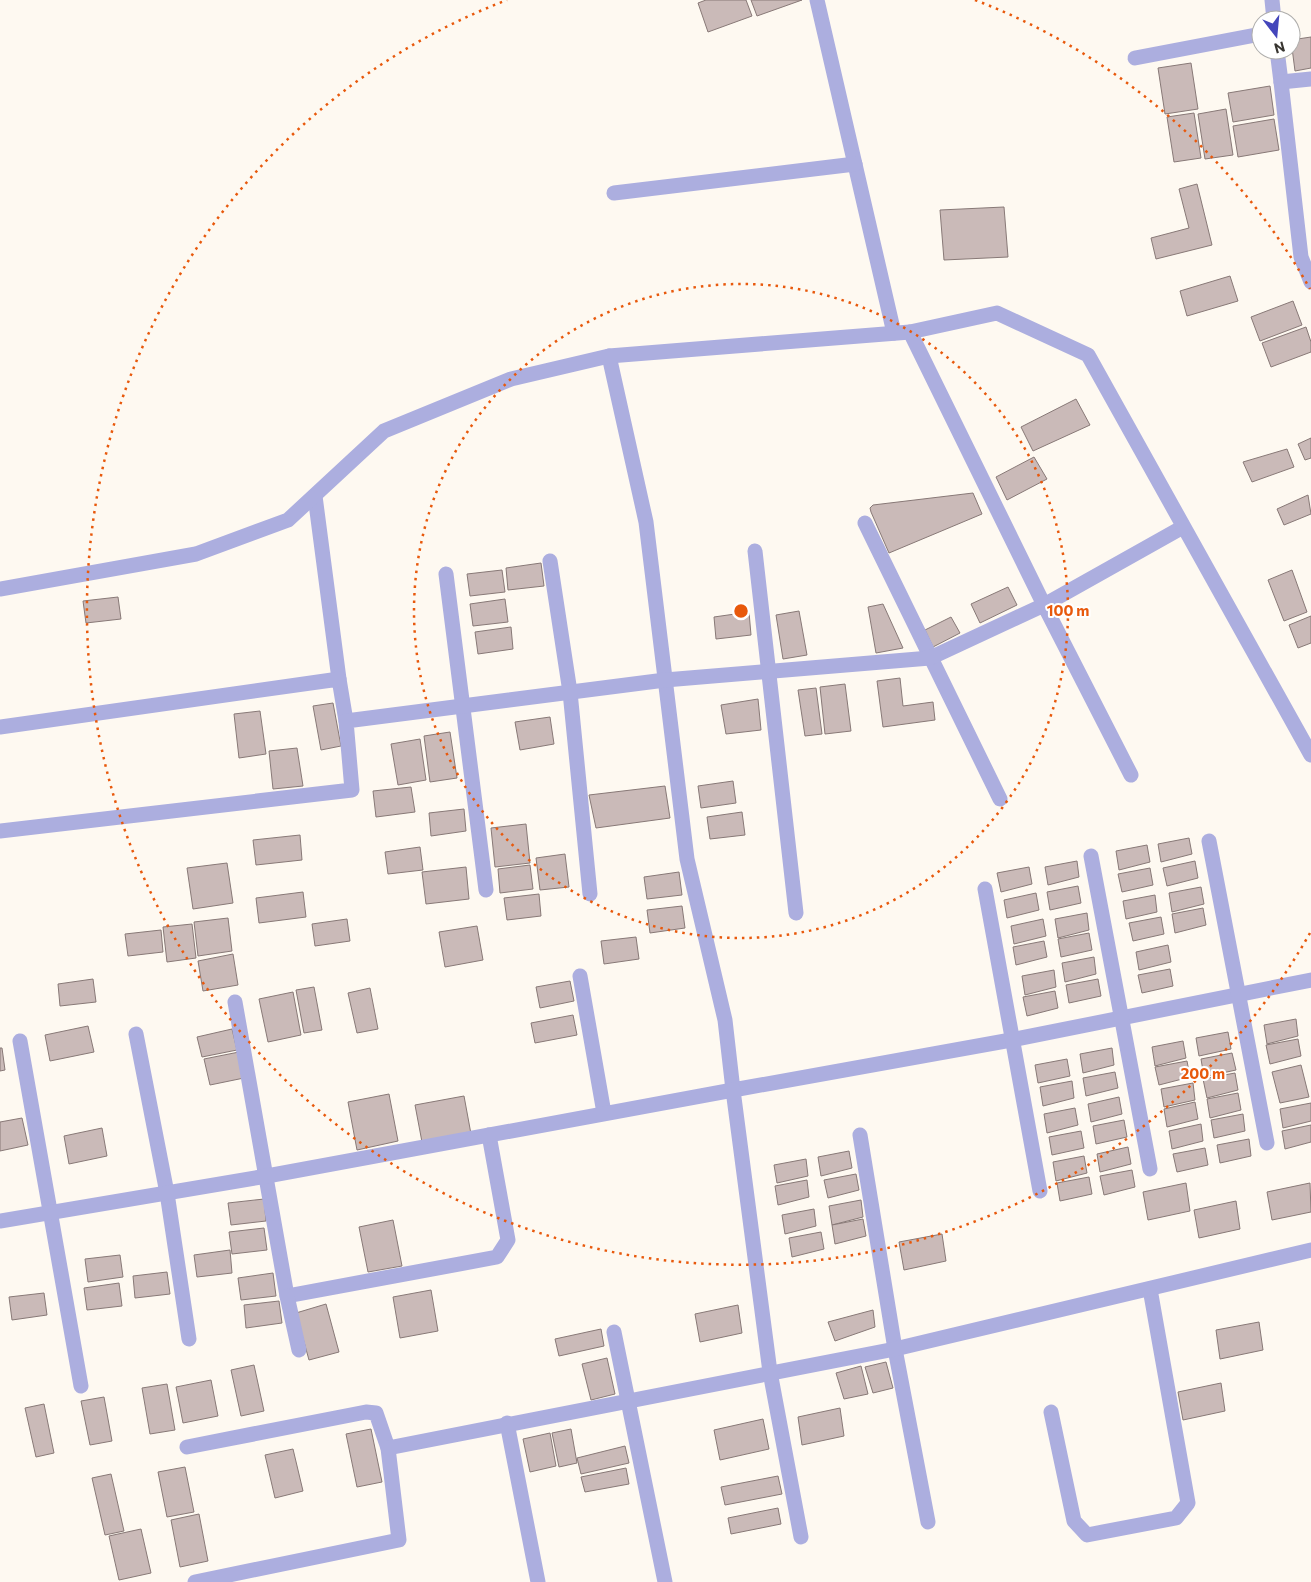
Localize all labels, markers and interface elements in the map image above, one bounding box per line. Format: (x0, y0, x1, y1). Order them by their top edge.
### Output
north arrow (1251, 10, 1301, 60)
text: N (1272, 38, 1287, 58)
text: 100 m (1047, 601, 1089, 619)
centre of rings (732, 602, 750, 620)
text: 200 m (1181, 1064, 1225, 1082)

